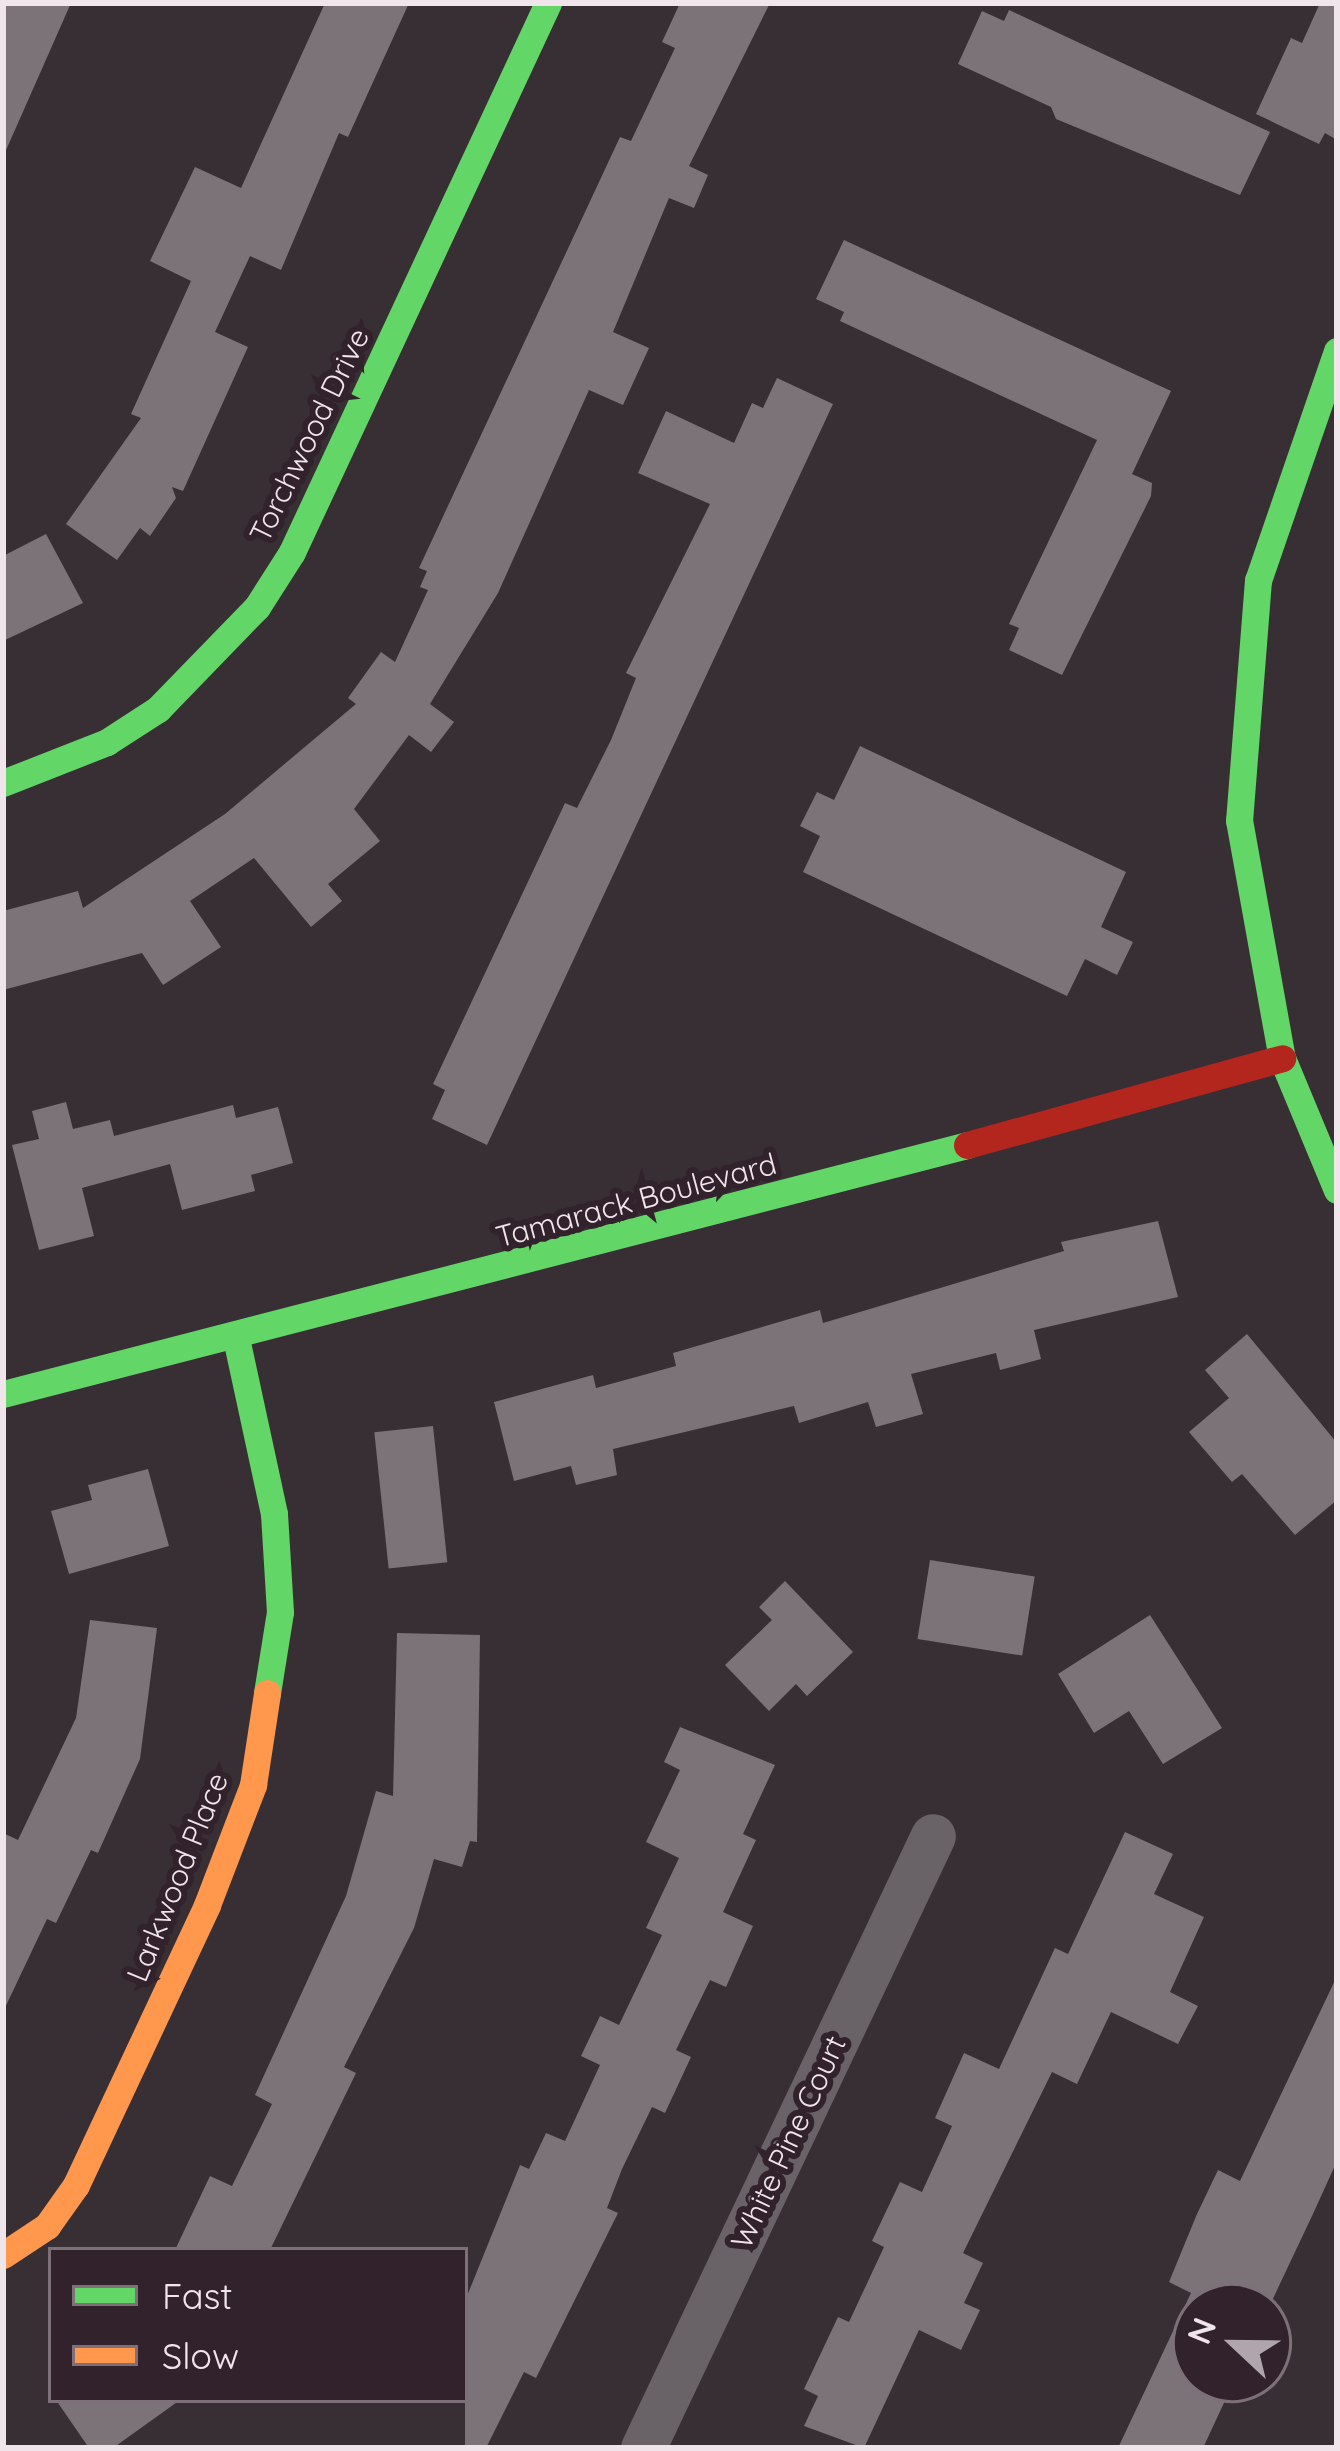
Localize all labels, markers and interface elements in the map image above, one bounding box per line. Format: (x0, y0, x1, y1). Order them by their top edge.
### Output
street label: Torchwood Drive (242, 322, 376, 548)
street label: Tamarack Boulevard (492, 1145, 780, 1255)
street label: Larkwood Place (119, 1767, 235, 1987)
street label: White Pine Court (723, 2030, 853, 2254)
legend (48, 2247, 468, 2403)
text: Fast (162, 2273, 233, 2318)
north arrow (1172, 2283, 1292, 2403)
text: N (1177, 2312, 1224, 2349)
text: Slow (162, 2333, 239, 2378)

